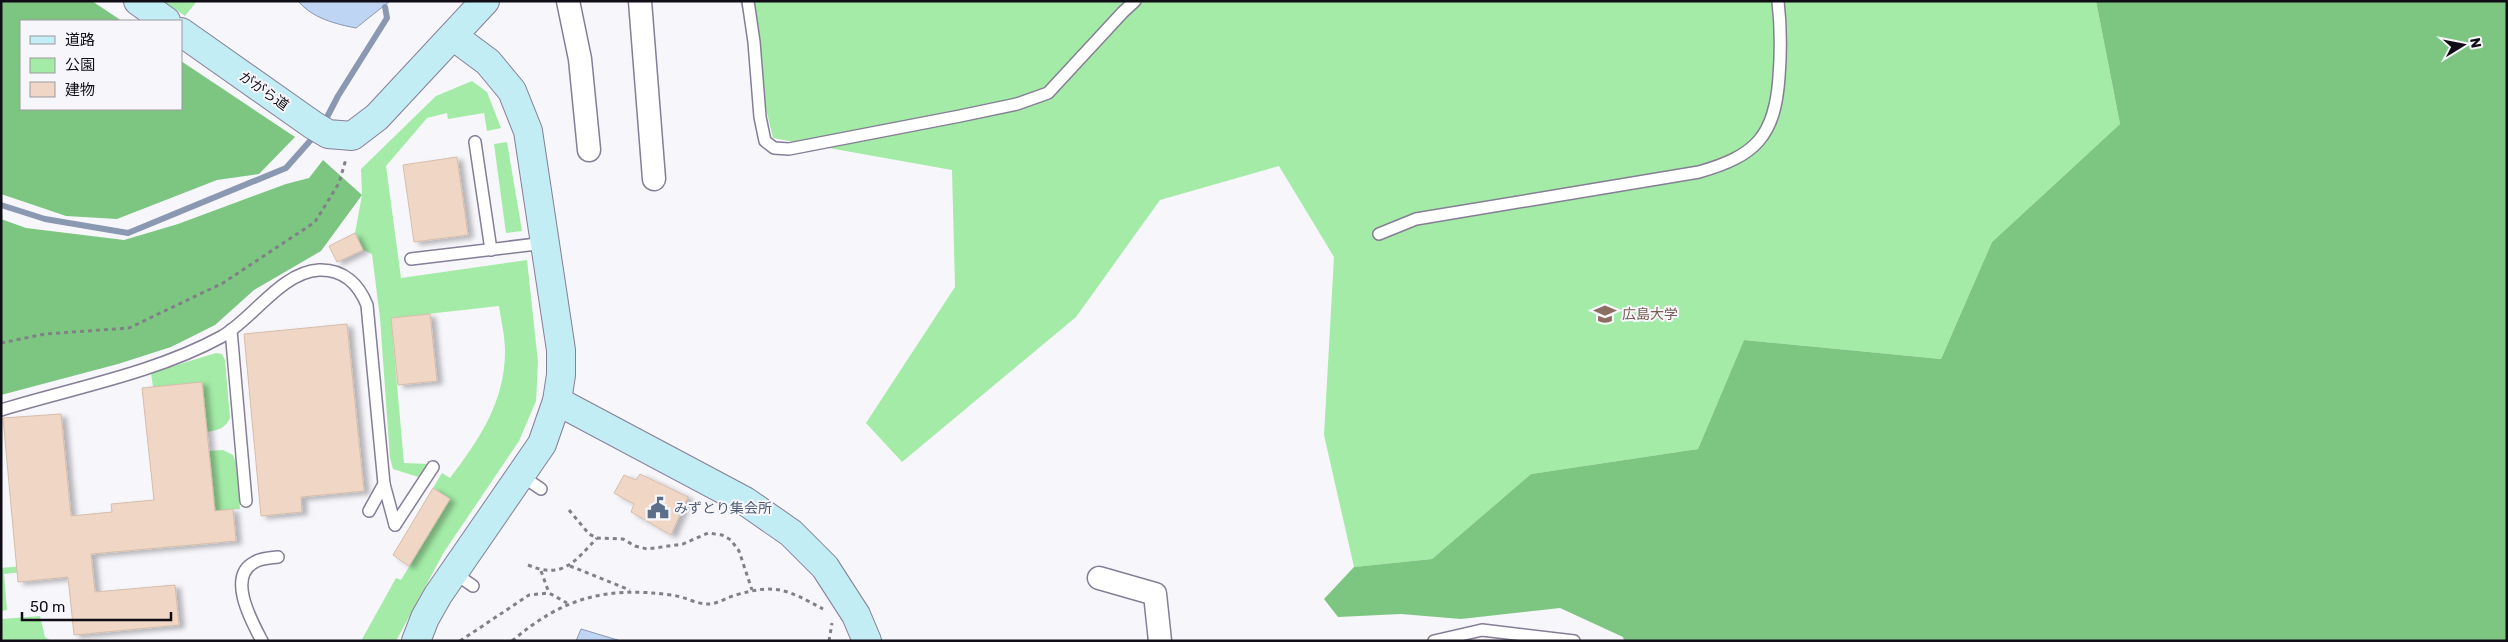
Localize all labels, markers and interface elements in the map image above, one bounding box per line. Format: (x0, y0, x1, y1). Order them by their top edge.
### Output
legend (20, 20, 182, 110)
north arrow (2438, 20, 2488, 70)
text: 道路 (65, 31, 95, 49)
text: N (2466, 36, 2485, 49)
text: 公園 (65, 56, 95, 74)
street label: ががら道 (236, 68, 292, 114)
text: 建物 (65, 81, 95, 99)
school or university icon: 広島大学 (1592, 301, 1618, 327)
place label: 広島大学 (1622, 306, 1678, 323)
public building icon: みずとり集会所 (645, 495, 671, 521)
place label: みずとり集会所 (674, 500, 772, 517)
scale bar (22, 590, 171, 622)
text: 50 m (30, 598, 65, 616)

